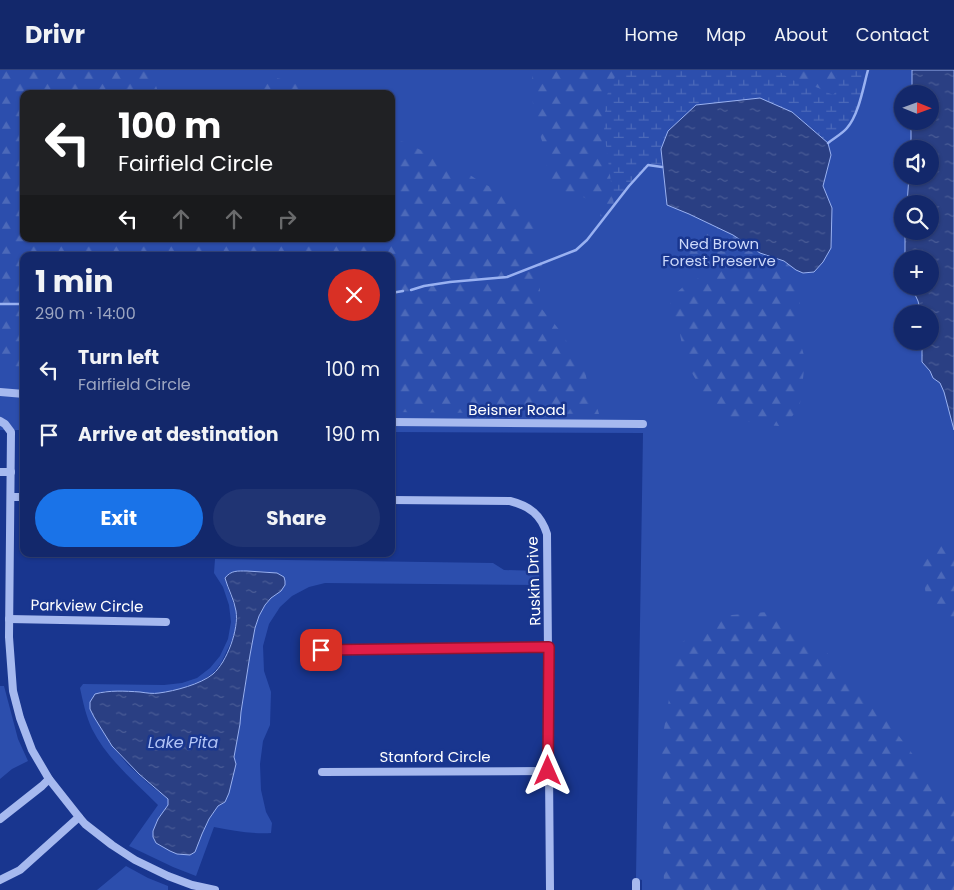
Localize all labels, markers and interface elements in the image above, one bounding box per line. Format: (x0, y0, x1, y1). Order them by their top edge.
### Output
text: Drivr (25, 18, 85, 51)
text: Home (624, 22, 678, 47)
text: Map (706, 22, 746, 47)
text: About (774, 22, 828, 47)
text: Contact (856, 22, 929, 47)
north arrow (894, 85, 939, 130)
map controls (894, 85, 939, 350)
text: 100 m (118, 101, 221, 150)
icon: left (35, 110, 100, 175)
button: sound (894, 140, 939, 185)
text: Fairfield Circle (118, 148, 273, 179)
button: search (894, 195, 939, 240)
icon: left (114, 205, 142, 233)
icon: ahead (167, 205, 195, 233)
icon: ahead (220, 205, 248, 233)
icon: right (273, 205, 301, 233)
park label: Ned Brown Forest Preserve (662, 233, 776, 271)
button: + (894, 250, 939, 295)
text: 1 min (35, 260, 113, 303)
button: close (328, 269, 380, 321)
text: 290 m · 14:00 (35, 302, 136, 325)
button: − (894, 305, 939, 350)
text: Turn left (78, 344, 159, 371)
icon: left (35, 356, 63, 384)
text: 100 m (325, 356, 380, 383)
text: Fairfield Circle (78, 373, 191, 396)
street label: Beisner Road (468, 399, 566, 420)
icon: arrive (35, 421, 63, 449)
text: Arrive at destination (78, 421, 279, 448)
text: 190 m (325, 421, 380, 448)
button: Exit (35, 489, 203, 547)
button: Share (213, 489, 380, 547)
street label: Ruskin Drive (521, 536, 546, 626)
street label: Parkview Circle (30, 594, 144, 617)
pin (300, 629, 342, 671)
icon: arrive (307, 636, 335, 664)
water label: Lake Pita (148, 731, 218, 754)
position arrow (521, 744, 573, 796)
street label: Stanford Circle (379, 746, 491, 767)

